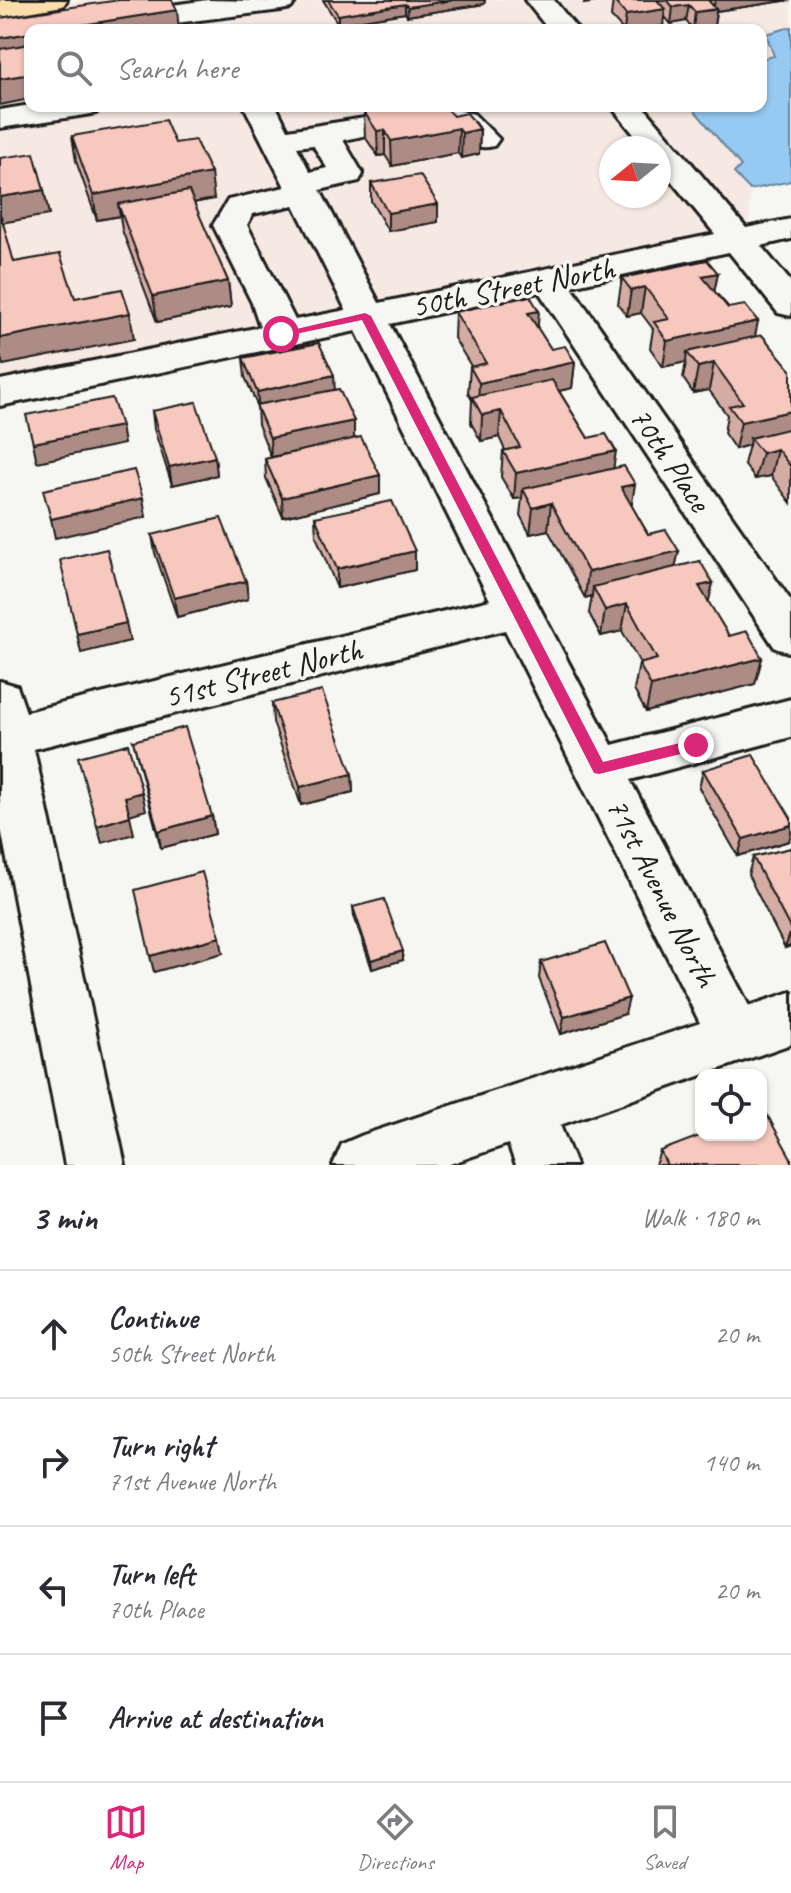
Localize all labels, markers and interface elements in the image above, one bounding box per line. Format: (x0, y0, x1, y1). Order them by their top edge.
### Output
search box (24, 24, 767, 112)
icon: search (52, 46, 96, 90)
text: Search here (116, 49, 238, 87)
north arrow (599, 136, 671, 208)
street label: 50th Street North (408, 247, 619, 327)
route start (263, 316, 299, 352)
street label: 70th Place (620, 399, 721, 521)
street label: 51st Street North (160, 628, 367, 717)
route end (678, 727, 714, 763)
street label: 71st Avenue North (597, 791, 728, 995)
map controls (695, 1069, 767, 1141)
button: locate (695, 1069, 767, 1141)
text: 3 min (32, 1196, 97, 1239)
text: Walk · 180 m (642, 1201, 759, 1234)
text: Continue (108, 1299, 198, 1337)
icon: ahead (32, 1312, 76, 1356)
text: 20 m (715, 1318, 759, 1351)
text: 50th Street North (108, 1337, 275, 1370)
text: Turn right (108, 1427, 213, 1465)
icon: right (32, 1440, 76, 1484)
text: 140 m (703, 1446, 759, 1479)
text: 71st Avenue North (108, 1465, 276, 1498)
text: Turn left (108, 1555, 195, 1593)
icon: left (32, 1568, 76, 1612)
text: 20 m (715, 1574, 759, 1607)
text: 70th Place (108, 1593, 204, 1626)
icon: arrive (32, 1696, 76, 1740)
text: Arrive at destination (108, 1699, 323, 1737)
tab: Map (104, 1800, 148, 1876)
tab: Directions (357, 1800, 434, 1876)
tab: Saved (643, 1800, 687, 1876)

